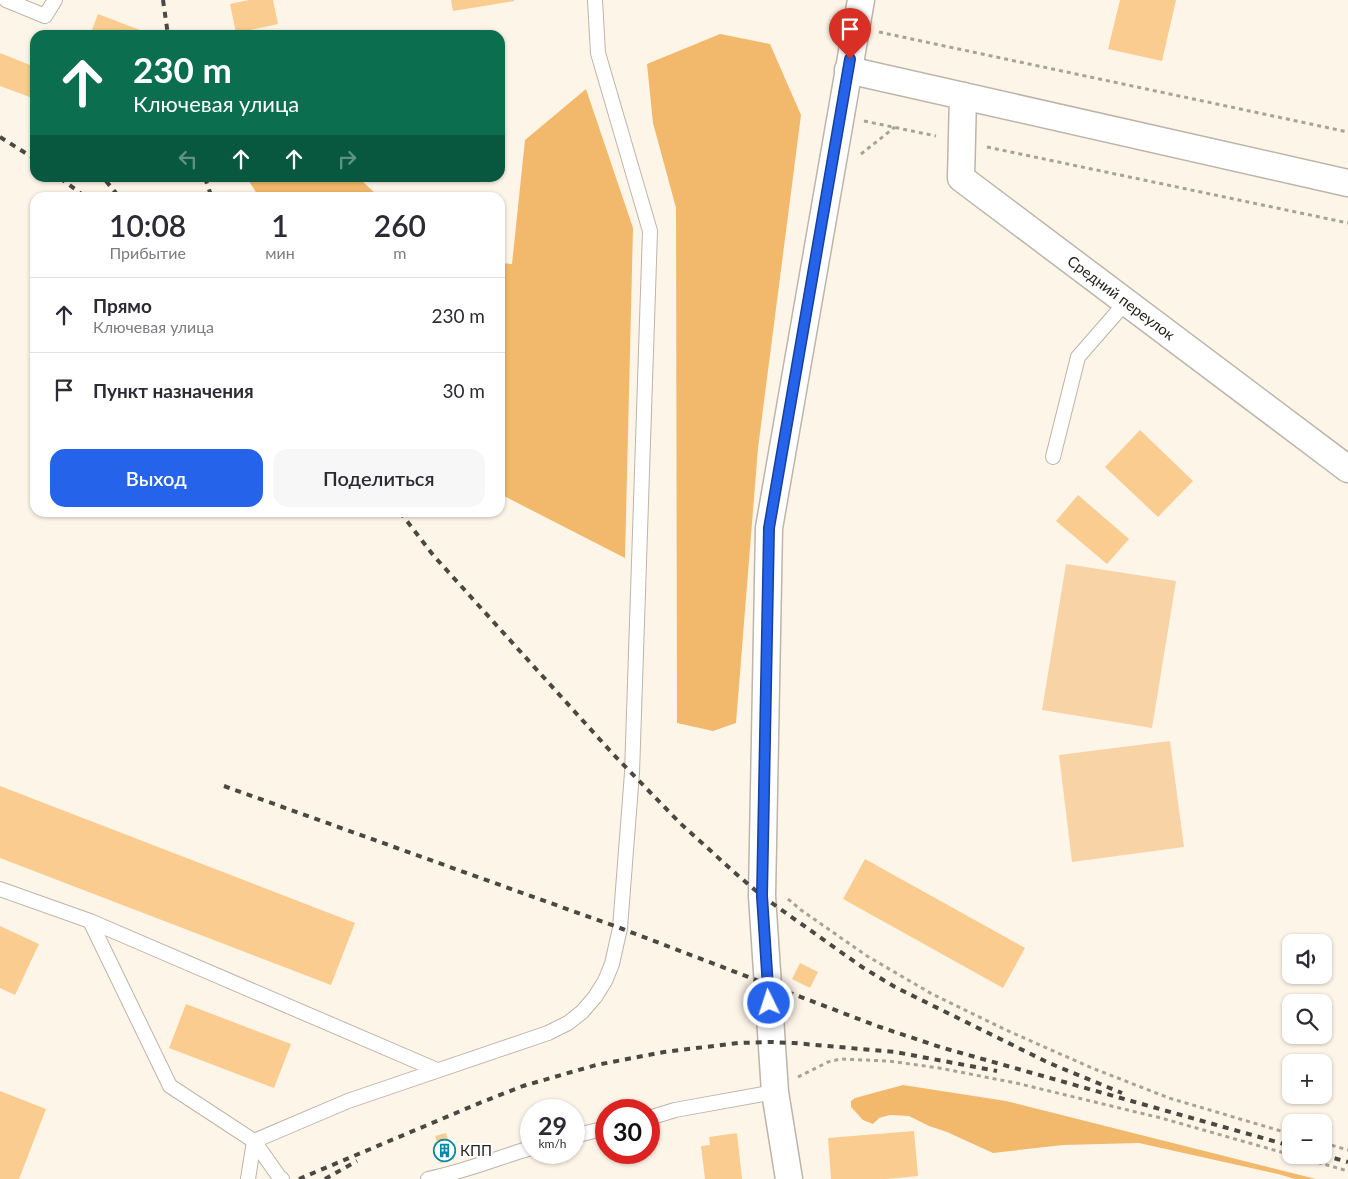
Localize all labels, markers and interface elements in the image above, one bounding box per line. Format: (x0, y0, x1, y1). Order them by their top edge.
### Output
pin (829, 8, 871, 59)
icon: arrive (836, 15, 864, 43)
text: 230 m (133, 48, 232, 90)
icon: ahead (50, 50, 115, 115)
text: Ключевая улица (133, 90, 299, 117)
icon: left (174, 145, 202, 173)
icon: ahead (227, 145, 255, 173)
icon: ahead (280, 145, 308, 173)
icon: right (333, 145, 361, 173)
text: 10:08 (109, 207, 186, 243)
text: 1 (271, 207, 289, 243)
text: 260 (374, 207, 426, 243)
text: Прибытие (109, 243, 186, 262)
text: мин (265, 243, 295, 262)
text: m (393, 243, 406, 262)
street label: Средний переулок (1064, 251, 1179, 344)
text: Прямо (93, 294, 152, 317)
icon: ahead (50, 301, 78, 329)
text: 230 m (431, 304, 485, 327)
text: Ключевая улица (93, 317, 214, 336)
icon: arrive (50, 376, 78, 404)
text: Пункт назначения (93, 379, 254, 402)
text: 30 m (442, 379, 485, 402)
button: Выход (50, 449, 263, 507)
button: Поделиться (273, 449, 485, 507)
map controls (1282, 934, 1332, 1164)
button: sound (1282, 934, 1332, 984)
position arrow (742, 976, 794, 1028)
button: search (1282, 994, 1332, 1044)
button: + (1282, 1054, 1332, 1104)
speed limit sign: 30 (595, 1099, 660, 1164)
text: 29 (538, 1110, 567, 1140)
button: − (1282, 1114, 1332, 1164)
text: km/h (538, 1136, 567, 1151)
building icon: КПП (432, 1139, 456, 1163)
place label: КПП (460, 1141, 492, 1159)

